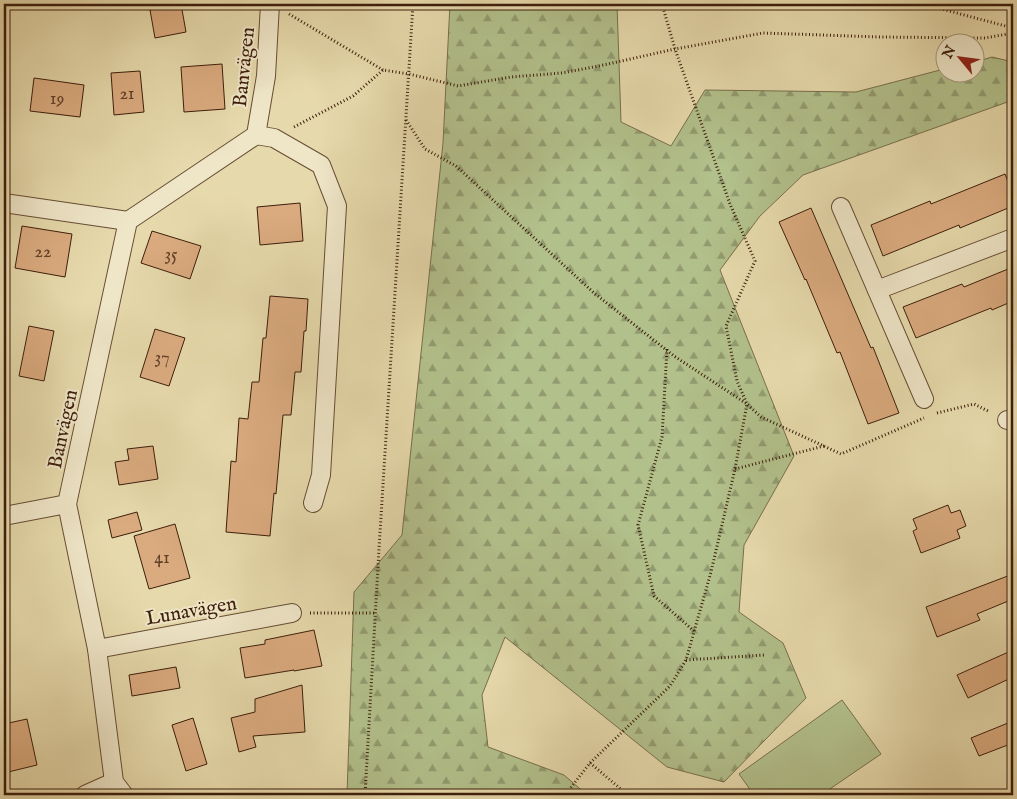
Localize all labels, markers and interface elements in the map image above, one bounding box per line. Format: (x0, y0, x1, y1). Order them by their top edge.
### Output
street label: Banvägen (228, 26, 261, 108)
north arrow (934, 32, 984, 82)
text: N (938, 43, 960, 63)
house number: 21 (119, 83, 135, 106)
house number: 19 (50, 88, 64, 111)
house number: 22 (35, 241, 51, 264)
house number: 35 (164, 244, 178, 267)
house number: 37 (154, 347, 170, 370)
street label: Banvägen (43, 387, 84, 471)
house number: 41 (154, 547, 170, 570)
street label: Lunavägen (144, 591, 239, 632)

